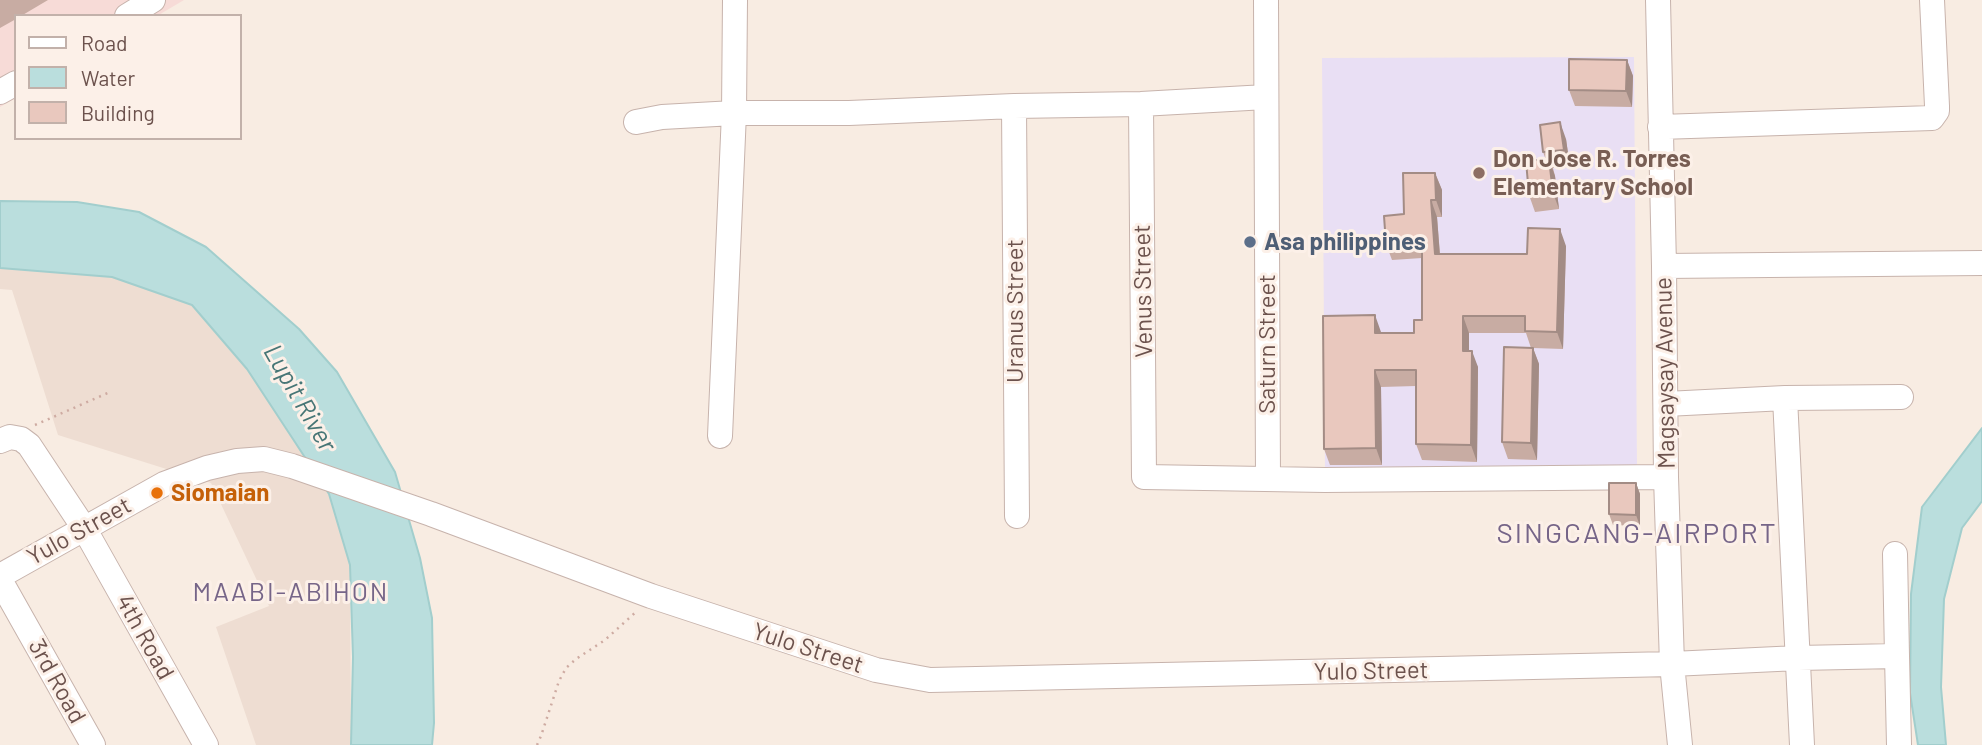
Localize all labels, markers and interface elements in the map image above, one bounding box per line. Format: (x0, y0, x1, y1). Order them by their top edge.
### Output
legend (14, 14, 242, 140)
text: Road (81, 30, 127, 55)
text: Water (81, 65, 135, 90)
text: Building (81, 100, 155, 125)
place label: Don Jose R. Torres Elementary School (1493, 145, 1693, 201)
marker: Don Jose R. Torres Elementary School (1471, 165, 1487, 181)
street label: Venus Street (1127, 224, 1159, 358)
place label: Asa philippines (1264, 228, 1426, 256)
marker: Asa philippines (1242, 234, 1258, 250)
street label: Uranus Street (1001, 239, 1029, 383)
street label: Saturn Street (1253, 274, 1281, 414)
street label: Magsaysay Avenue (1649, 277, 1681, 469)
water label: Lupit River (257, 339, 343, 457)
place label: Siomaian (171, 479, 269, 507)
marker: Siomaian (149, 485, 165, 501)
street label: Yulo Street (22, 491, 136, 571)
district label: SINGCANG-AIRPORT (1498, 517, 1776, 551)
district label: MAABI-ABIHON (194, 576, 388, 608)
street label: 4th Road (110, 589, 180, 685)
street label: Yulo Street (749, 617, 867, 679)
street label: 3rd Road (22, 634, 92, 728)
street label: Yulo Street (1313, 656, 1429, 686)

